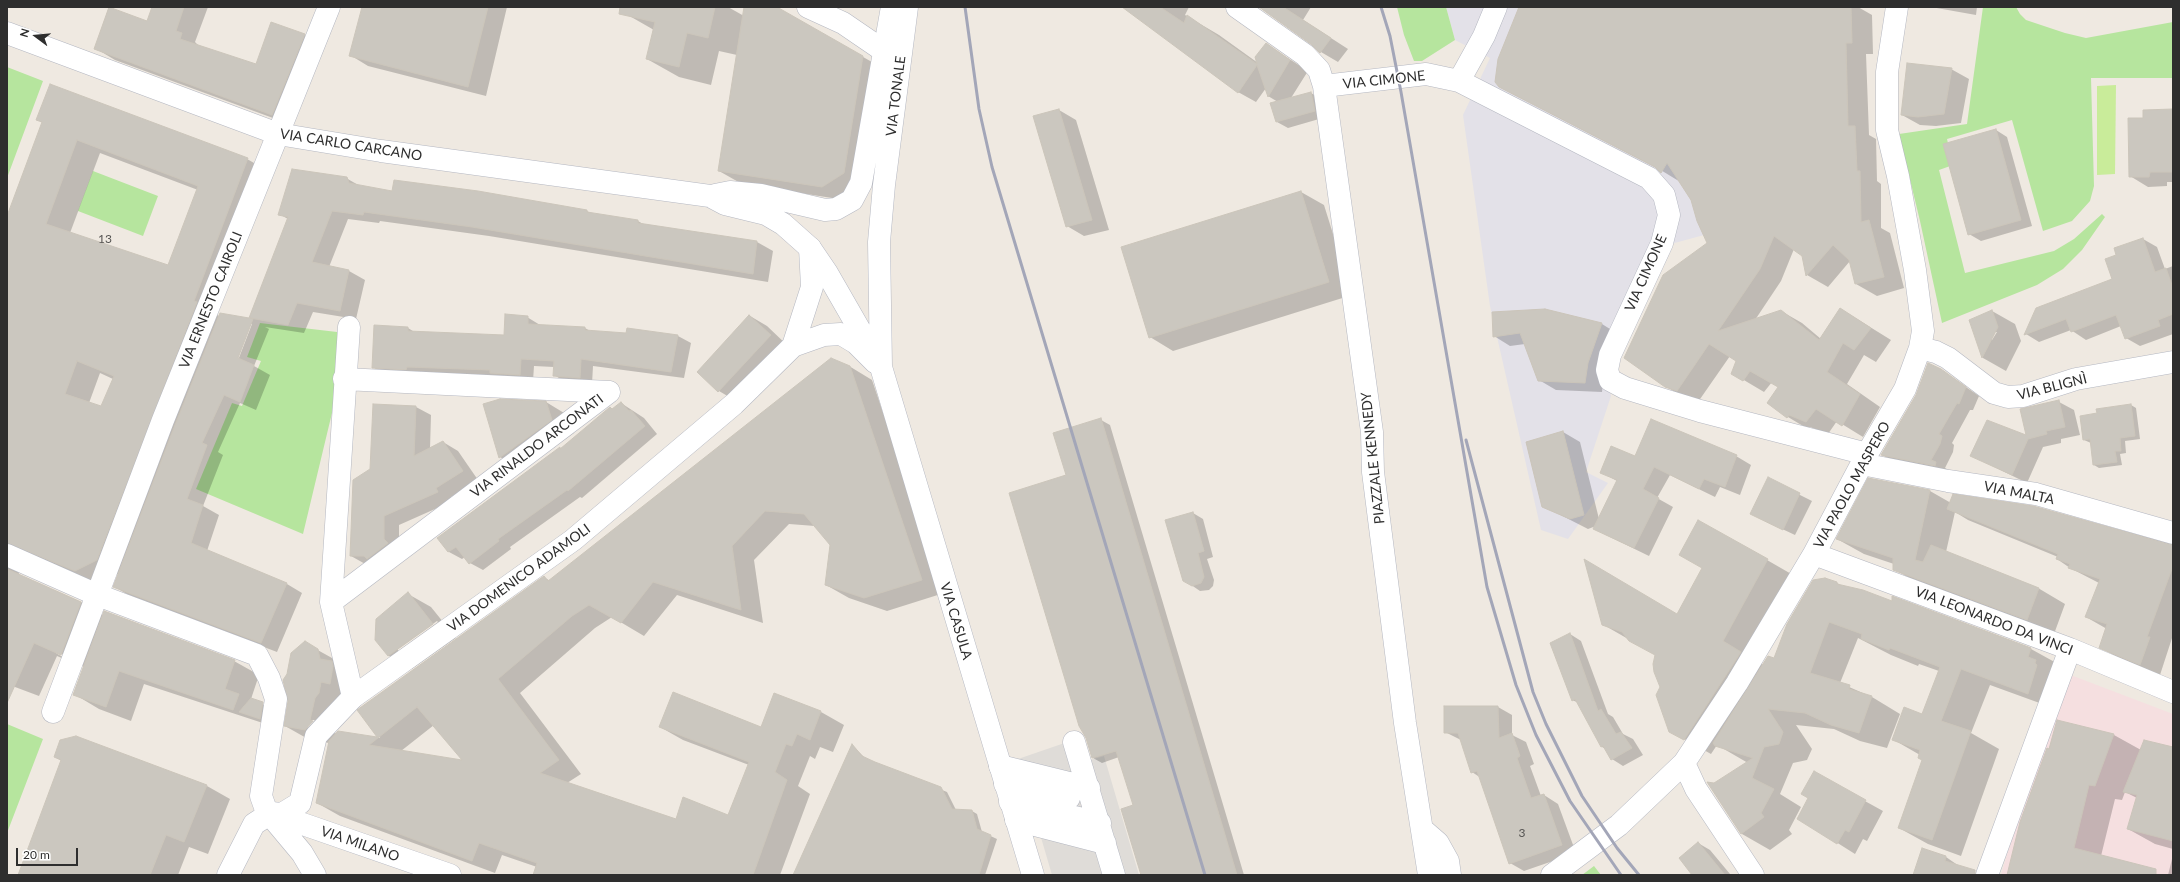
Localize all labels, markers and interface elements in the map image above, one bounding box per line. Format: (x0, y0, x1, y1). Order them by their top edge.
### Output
north arrow (16, 16, 56, 56)
text: N (17, 27, 31, 38)
street label: VIA TONALE (883, 55, 909, 137)
street label: VIA CIMONE (1342, 67, 1426, 93)
street label: VIA CARLO CARCANO (279, 125, 423, 165)
street label: VIA ERNESTO CAIROLI (176, 229, 246, 371)
house number: 13 (98, 232, 112, 246)
street label: VIA CIMONE (1622, 232, 1670, 314)
street label: VIA BLIGNÌ (2015, 370, 2089, 404)
street label: VIA RINALDO ARCONATI (467, 391, 607, 501)
street label: PIAZZALE KENNEDY (1358, 391, 1388, 525)
street label: VIA PAOLO MASPERO (1810, 419, 1894, 551)
street label: VIA MALTA (1982, 478, 2056, 508)
street label: VIA DOMENICO ADAMOLI (444, 520, 594, 636)
street label: VIA CASULA (936, 580, 976, 662)
street label: VIA LEONARDO DA VINCI (1913, 583, 2075, 659)
street label: VIA MILANO (319, 823, 401, 865)
house number: 3 (1519, 826, 1525, 840)
scale bar (18, 840, 80, 866)
text: 20 m (23, 847, 50, 862)

